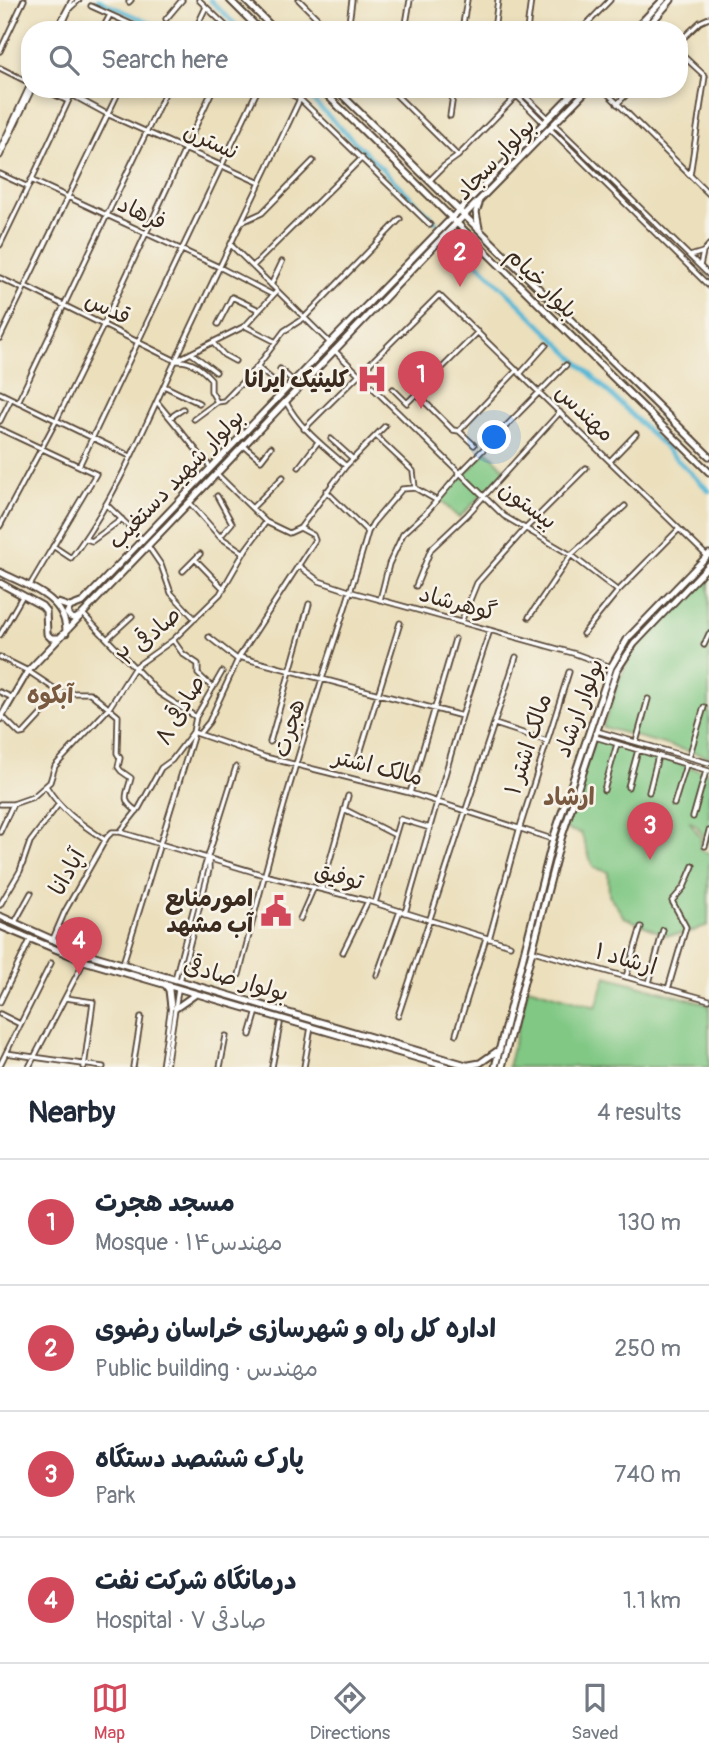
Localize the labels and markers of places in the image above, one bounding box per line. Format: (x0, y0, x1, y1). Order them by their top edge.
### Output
pin: 2 (437, 229, 483, 287)
pin: 1 (398, 351, 444, 409)
hospital icon: کلینیک ایرانا (355, 362, 389, 396)
place label: کلینیک ایرانا (245, 365, 350, 394)
pin: 3 (627, 802, 673, 860)
place label: امورمنابع آب مشهد (165, 884, 255, 939)
public building icon: امورمنابع آب مشهد (259, 894, 293, 928)
pin: 4 (56, 917, 102, 975)

